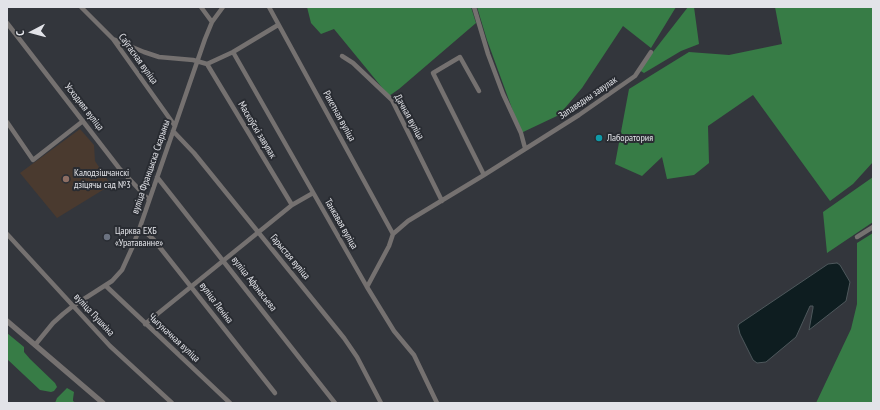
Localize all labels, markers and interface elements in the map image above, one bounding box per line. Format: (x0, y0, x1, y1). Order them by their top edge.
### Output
north arrow (12, 12, 52, 52)
text: С (13, 30, 27, 36)
street label: Саўгасная вуліца (116, 31, 160, 87)
street label: Запаведны завулак (556, 74, 620, 122)
street label: Усходняя вуліца (62, 81, 106, 133)
street label: Ракетная вуліца (320, 89, 358, 143)
street label: Дачная вуліца (392, 92, 426, 142)
street label: Маскоўскі завулак (235, 99, 279, 161)
street label: вуліца Францыска Скарыны (129, 118, 173, 216)
place label: Лаборатория (607, 132, 653, 144)
marker: Лаборатория (594, 133, 604, 143)
place label: Калодзішчанскі дзіцячы сад №3 (74, 167, 131, 190)
marker: Калодзішчанскі дзіцячы сад №3 (61, 174, 71, 184)
street label: Танкавая вуліца (322, 197, 360, 251)
place label: Царква ЕХБ «Уратаванне» (115, 225, 163, 248)
marker: Царква ЕХБ «Уратаванне» (102, 232, 112, 242)
street label: Гарыстая вуліца (268, 232, 312, 282)
street label: вуліца Афанасьева (229, 254, 279, 314)
street label: вуліца Леніна (197, 280, 235, 326)
street label: вуліца Пушкіна (71, 291, 117, 339)
street label: Чыгуначная вуліца (146, 311, 202, 365)

